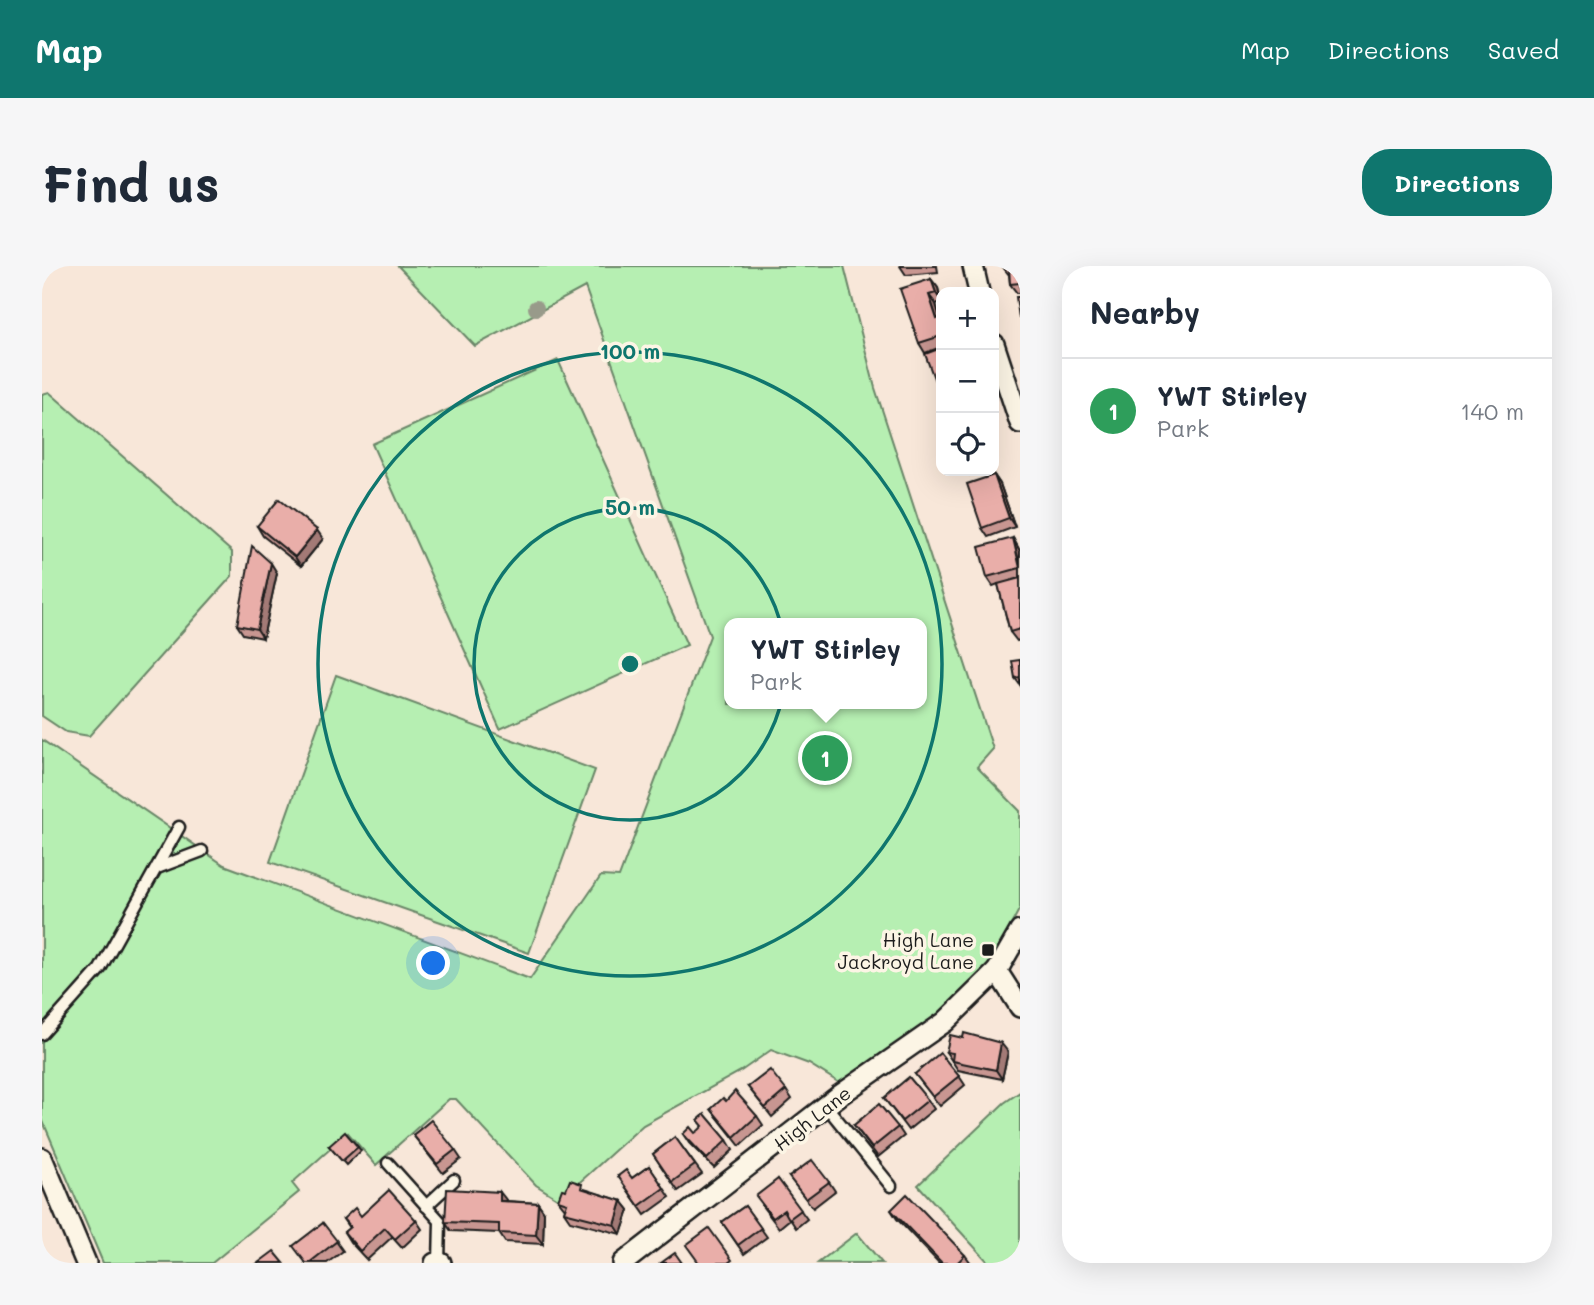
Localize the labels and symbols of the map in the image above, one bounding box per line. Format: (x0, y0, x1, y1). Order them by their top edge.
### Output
text: 100 m (600, 337, 660, 364)
text: 50 m (605, 493, 655, 520)
centre of rings (618, 652, 642, 676)
pin: 1 (802, 732, 848, 784)
place label: High Lane Jackroyd Lane (838, 927, 974, 974)
marker: High Lane Jackroyd Lane (980, 942, 996, 958)
your location (416, 946, 450, 980)
street label: High Lane (768, 1080, 856, 1156)

